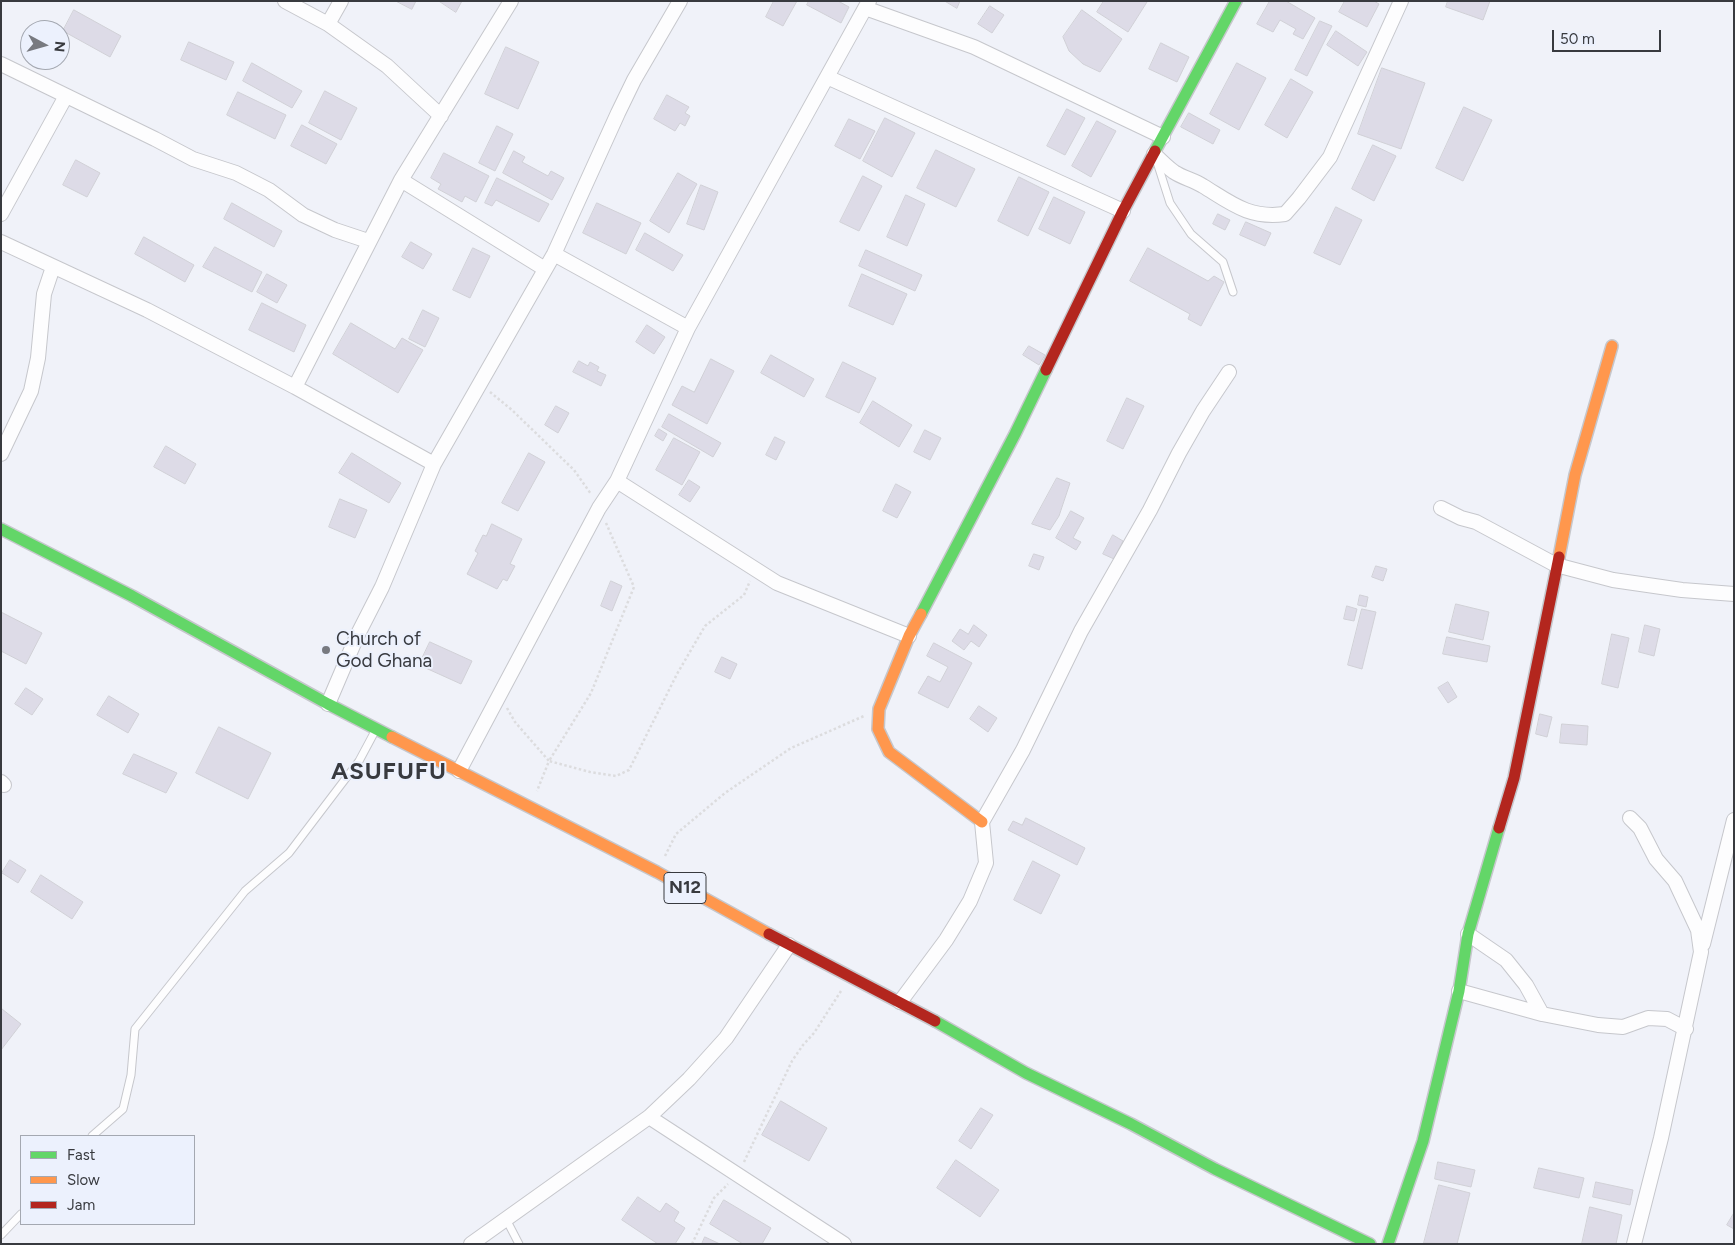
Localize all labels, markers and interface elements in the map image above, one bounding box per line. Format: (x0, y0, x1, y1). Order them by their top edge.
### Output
north arrow (20, 20, 70, 70)
scale bar (1555, 20, 1664, 52)
text: 50 m (1560, 30, 1595, 48)
text: N (50, 40, 68, 53)
place label: Church of God Ghana (336, 628, 432, 672)
marker: Church of God Ghana (320, 644, 332, 656)
district label: ASUFUFU (330, 758, 448, 786)
road number: N12 (664, 872, 706, 904)
legend (20, 1135, 195, 1225)
text: Fast (67, 1146, 95, 1164)
text: Slow (67, 1171, 100, 1189)
text: Jam (67, 1196, 95, 1214)

